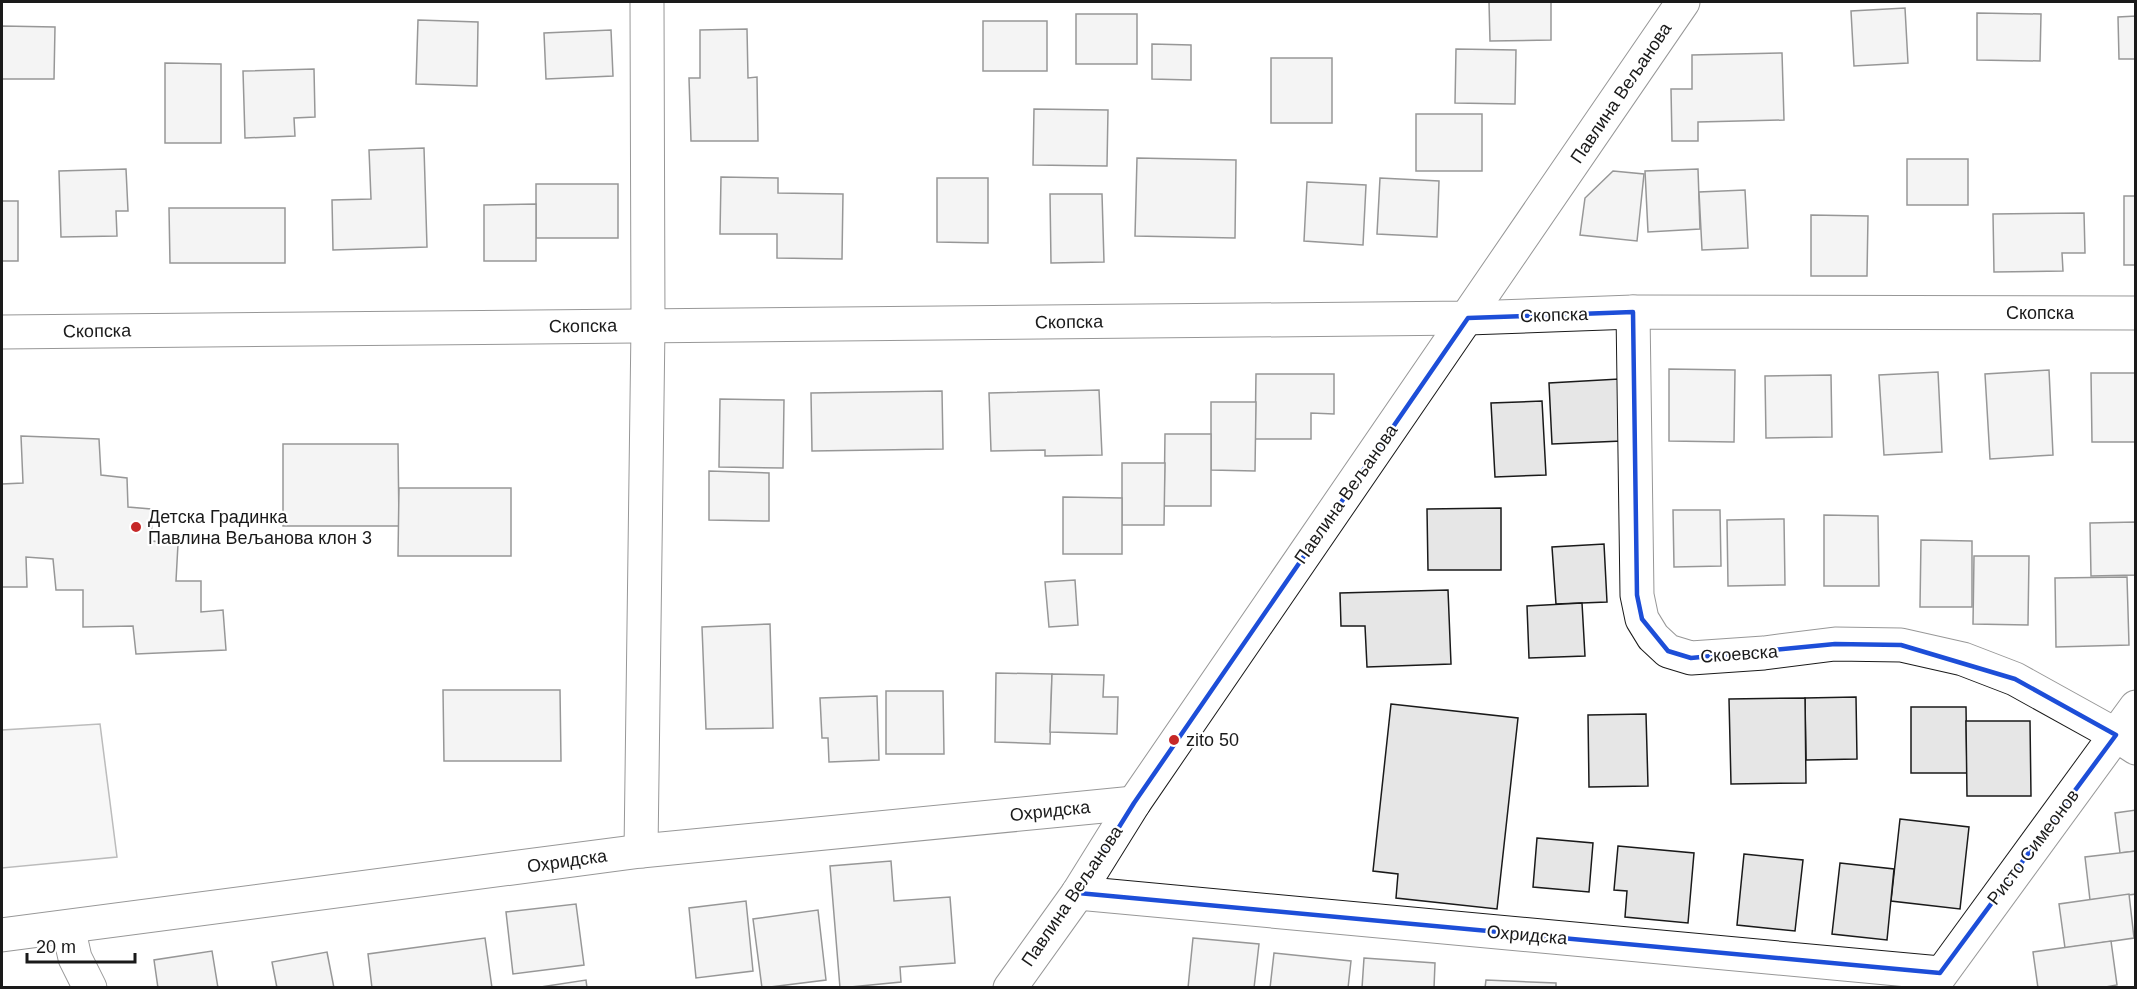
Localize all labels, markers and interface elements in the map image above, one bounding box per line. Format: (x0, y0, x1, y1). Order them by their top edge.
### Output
street label: Павлина Вељанова (1566, 18, 1676, 167)
street label: Скопска (2006, 303, 2075, 323)
street label: Скопска (1520, 304, 1589, 326)
street label: Скопска (1035, 311, 1104, 333)
street label: Скопска (549, 315, 618, 337)
street label: Скопска (63, 320, 132, 342)
street label: Павлина Вељанова (1290, 420, 1402, 567)
place label: Детска Градинка Павлина Вељанова клон 3 (148, 507, 372, 548)
marker: Детска Градинка Павлина Вељанова клон 3 (129, 520, 143, 534)
street label: Скоевска (1700, 641, 1779, 667)
place label: zito 50 (1186, 730, 1239, 750)
marker: zito 50 (1167, 733, 1181, 747)
street label: Ристо Симеонов (1983, 785, 2083, 909)
street label: Охридска (1009, 797, 1092, 825)
street label: Павлина Вељанова (1017, 821, 1127, 970)
street label: Охридска (526, 845, 609, 877)
street label: Охридска (1486, 922, 1569, 949)
scale bar (27, 926, 135, 964)
text: 20 m (36, 937, 76, 957)

